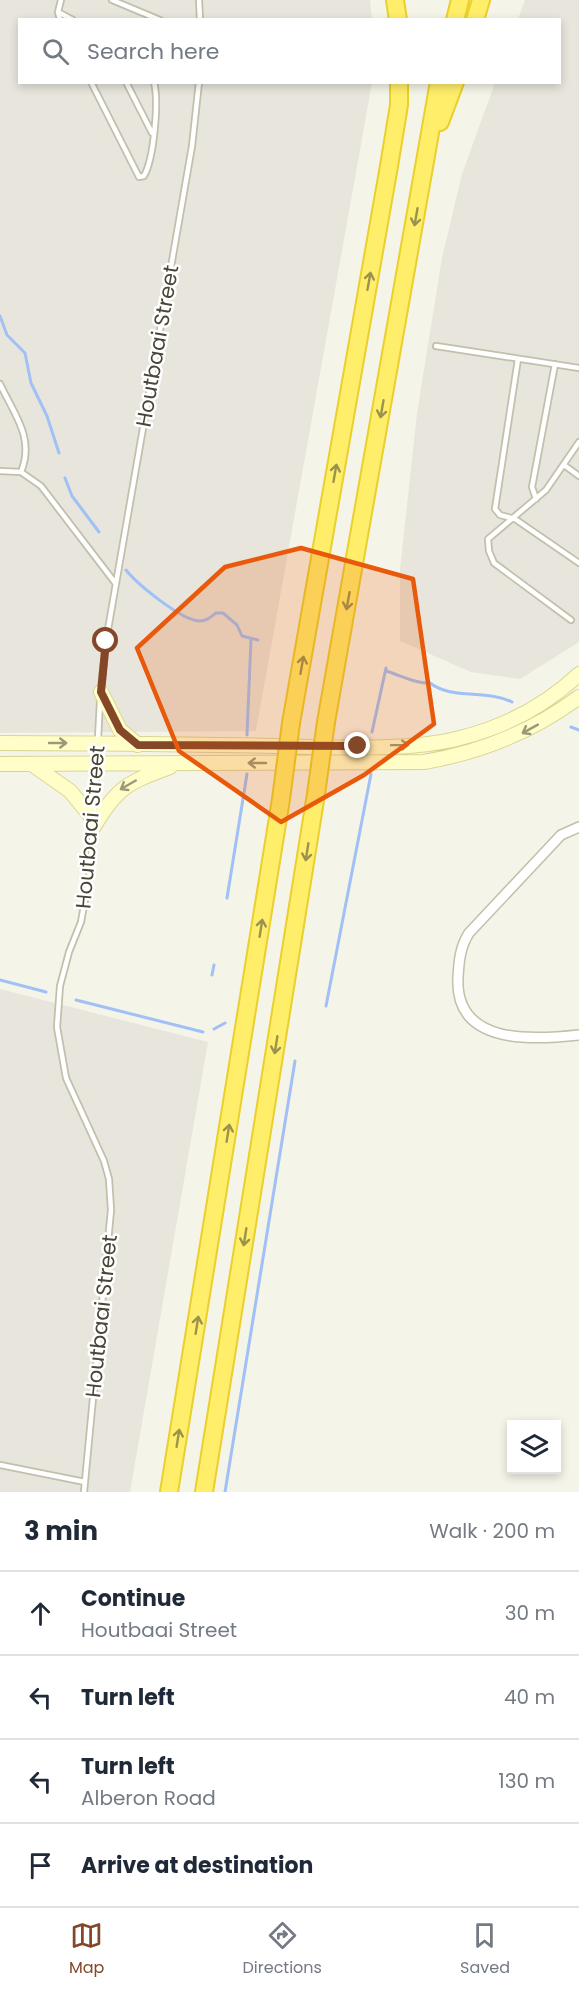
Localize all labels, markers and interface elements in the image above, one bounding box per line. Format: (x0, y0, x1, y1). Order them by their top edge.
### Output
search box (18, 18, 561, 84)
icon: search (39, 35, 72, 68)
text: Search here (87, 36, 220, 67)
one-way arrow (410, 207, 421, 227)
street label: Houtbaai Street (128, 263, 186, 429)
one-way arrow (364, 272, 375, 291)
one-way arrow (376, 399, 387, 419)
one-way arrow (330, 464, 341, 484)
one-way arrow (342, 591, 353, 610)
route start (92, 627, 118, 653)
one-way arrow (296, 656, 307, 676)
one-way arrow (522, 723, 539, 735)
route end (344, 732, 370, 758)
one-way arrow (48, 737, 68, 749)
one-way arrow (390, 739, 410, 751)
street label: Houtbaai Street (68, 744, 112, 910)
one-way arrow (247, 757, 267, 769)
one-way arrow (120, 779, 137, 791)
one-way arrow (301, 842, 312, 862)
one-way arrow (255, 919, 266, 939)
one-way arrow (270, 1034, 281, 1054)
one-way arrow (222, 1123, 233, 1143)
one-way arrow (239, 1227, 250, 1247)
street label: Houtbaai Street (78, 1233, 124, 1399)
one-way arrow (191, 1316, 202, 1336)
map controls (507, 1420, 561, 1474)
button: layers (507, 1420, 561, 1474)
one-way arrow (173, 1428, 184, 1448)
text: 3 min (24, 1513, 98, 1549)
text: Walk · 200 m (429, 1517, 555, 1545)
text: Continue (81, 1583, 185, 1614)
icon: ahead (24, 1597, 57, 1630)
text: 30 m (505, 1599, 555, 1627)
text: Houtbaai Street (81, 1616, 237, 1644)
icon: left (24, 1681, 57, 1714)
text: Turn left (81, 1682, 175, 1713)
text: 40 m (504, 1683, 555, 1711)
text: Turn left (81, 1751, 175, 1782)
icon: left (24, 1765, 57, 1798)
text: 130 m (498, 1767, 555, 1795)
text: Alberon Road (81, 1784, 216, 1812)
icon: arrive (24, 1849, 57, 1882)
text: Arrive at destination (81, 1850, 313, 1881)
tab: Map (69, 1919, 104, 1980)
tab: Directions (243, 1919, 322, 1980)
tab: Saved (460, 1919, 510, 1980)

